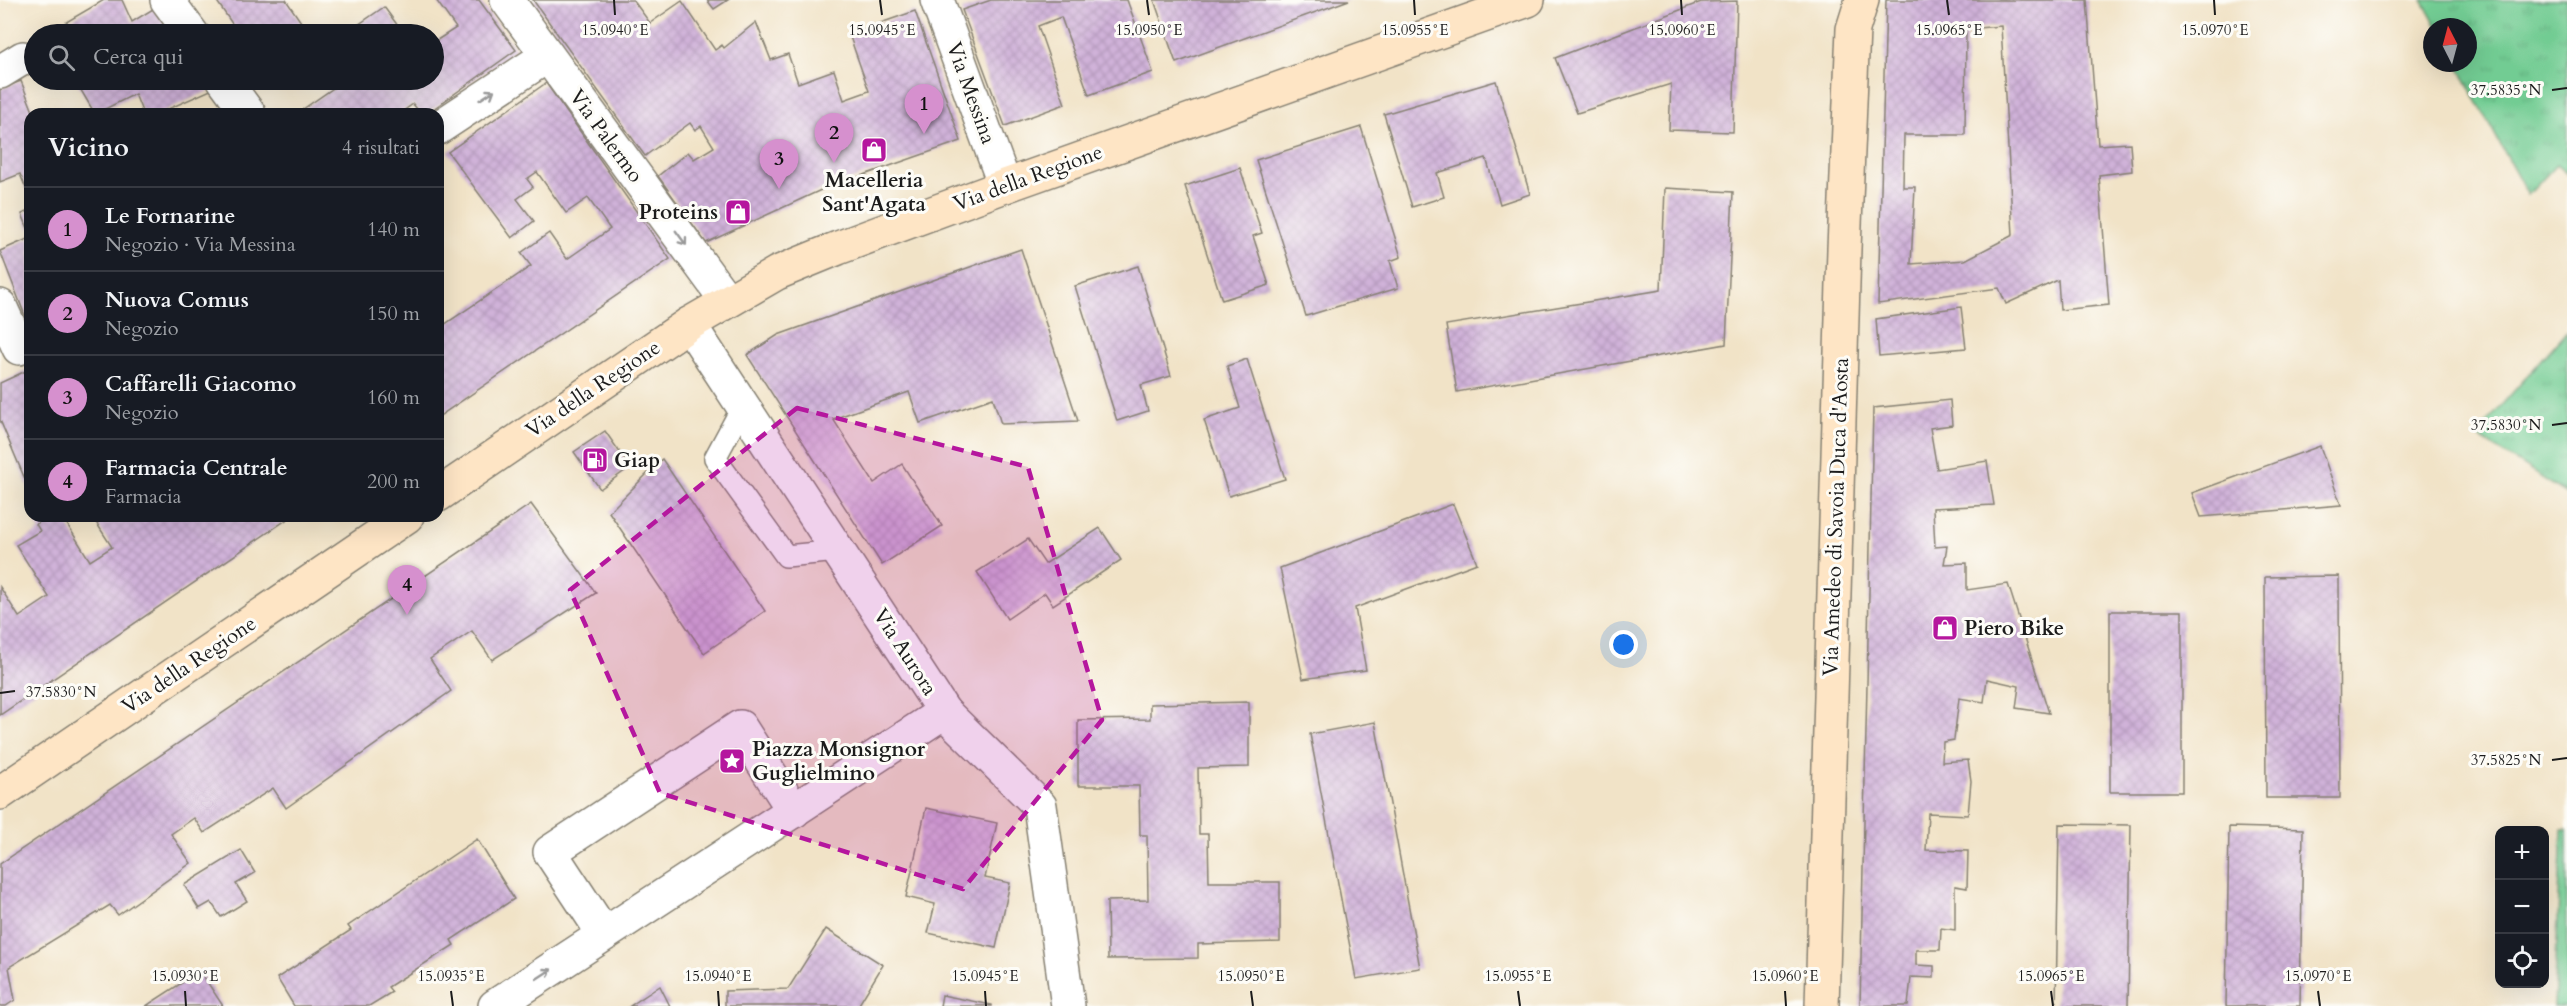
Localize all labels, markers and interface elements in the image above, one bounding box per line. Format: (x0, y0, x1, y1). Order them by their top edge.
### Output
north arrow (2423, 18, 2477, 72)
text: 15.0940°E (582, 20, 648, 40)
text: 15.0945°E (849, 20, 915, 40)
text: 15.0950°E (1116, 20, 1182, 40)
text: 15.0955°E (1382, 20, 1448, 40)
text: 15.0960°E (1649, 20, 1715, 40)
text: 15.0965°E (1916, 20, 1982, 40)
text: 15.0970°E (2182, 20, 2248, 40)
search box (24, 24, 444, 90)
street label: Via Messina (939, 38, 1003, 148)
icon: search (45, 41, 78, 74)
text: Cerca qui (93, 42, 183, 72)
text: 37.5835°N (2471, 80, 2541, 100)
street label: Via Palermo (562, 83, 650, 189)
pin: 1 (904, 84, 944, 134)
one-way arrow (478, 89, 495, 101)
pin: 2 (814, 114, 854, 163)
text: Vicino (48, 130, 129, 165)
text: 4 risultati (342, 134, 420, 161)
shop icon: Macelleria Sant'Agata (859, 135, 889, 165)
street label: Via della Regione (949, 138, 1107, 218)
pin: 3 (760, 140, 798, 189)
place label: Macelleria Sant'Agata (822, 166, 926, 219)
shop icon: Proteins (723, 197, 753, 227)
place label: Proteins (638, 198, 718, 227)
text: Le Fornarine (105, 201, 236, 231)
text: 1 (62, 216, 73, 243)
text: 140 m (367, 216, 420, 243)
one-way arrow (675, 230, 687, 246)
text: Negozio · Via Messina (105, 231, 296, 258)
text: Nuova Comus (105, 285, 249, 315)
text: 2 (62, 300, 73, 327)
text: 150 m (367, 300, 420, 327)
text: Negozio (105, 315, 179, 342)
street label: Via della Regione (520, 333, 666, 445)
street label: Via Amedeo di Savoia Duca d'Aosta (1816, 357, 1856, 677)
text: Caffarelli Giacomo (105, 369, 296, 399)
text: 3 (62, 384, 73, 411)
text: 160 m (367, 384, 420, 411)
text: Negozio (105, 399, 179, 426)
text: 37.5830°N (2471, 415, 2541, 435)
fuel station icon: Giap (580, 445, 610, 475)
place label: Giap (614, 446, 660, 475)
text: Farmacia Centrale (105, 453, 288, 483)
text: 4 (62, 468, 73, 495)
text: 200 m (367, 468, 420, 495)
text: Farmacia (105, 483, 181, 510)
pin: 4 (388, 566, 426, 615)
street label: Via Aurora (866, 603, 944, 701)
street label: Via della Regione (116, 609, 262, 721)
shop icon: Piero Bike (1930, 613, 1960, 643)
place label: Piero Bike (1964, 614, 2064, 643)
your location (1609, 630, 1638, 659)
text: 37.5830°N (26, 682, 96, 702)
place label: Piazza Monsignor Guglielmino (752, 735, 926, 788)
place icon: Piazza Monsignor Guglielmino (717, 746, 747, 776)
text: 37.5825°N (2471, 750, 2541, 770)
map controls (2495, 826, 2549, 988)
button: + (2495, 826, 2549, 880)
button: − (2495, 880, 2549, 934)
button: locate (2495, 934, 2549, 988)
text: 15.0930°E (152, 966, 218, 986)
text: 15.0935°E (418, 966, 484, 986)
text: 15.0940°E (685, 966, 751, 986)
text: 15.0945°E (952, 966, 1018, 986)
text: 15.0950°E (1218, 966, 1284, 986)
text: 15.0955°E (1485, 966, 1551, 986)
text: 15.0960°E (1752, 966, 1818, 986)
text: 15.0965°E (2018, 966, 2084, 986)
text: 15.0970°E (2285, 966, 2351, 986)
one-way arrow (535, 968, 552, 980)

